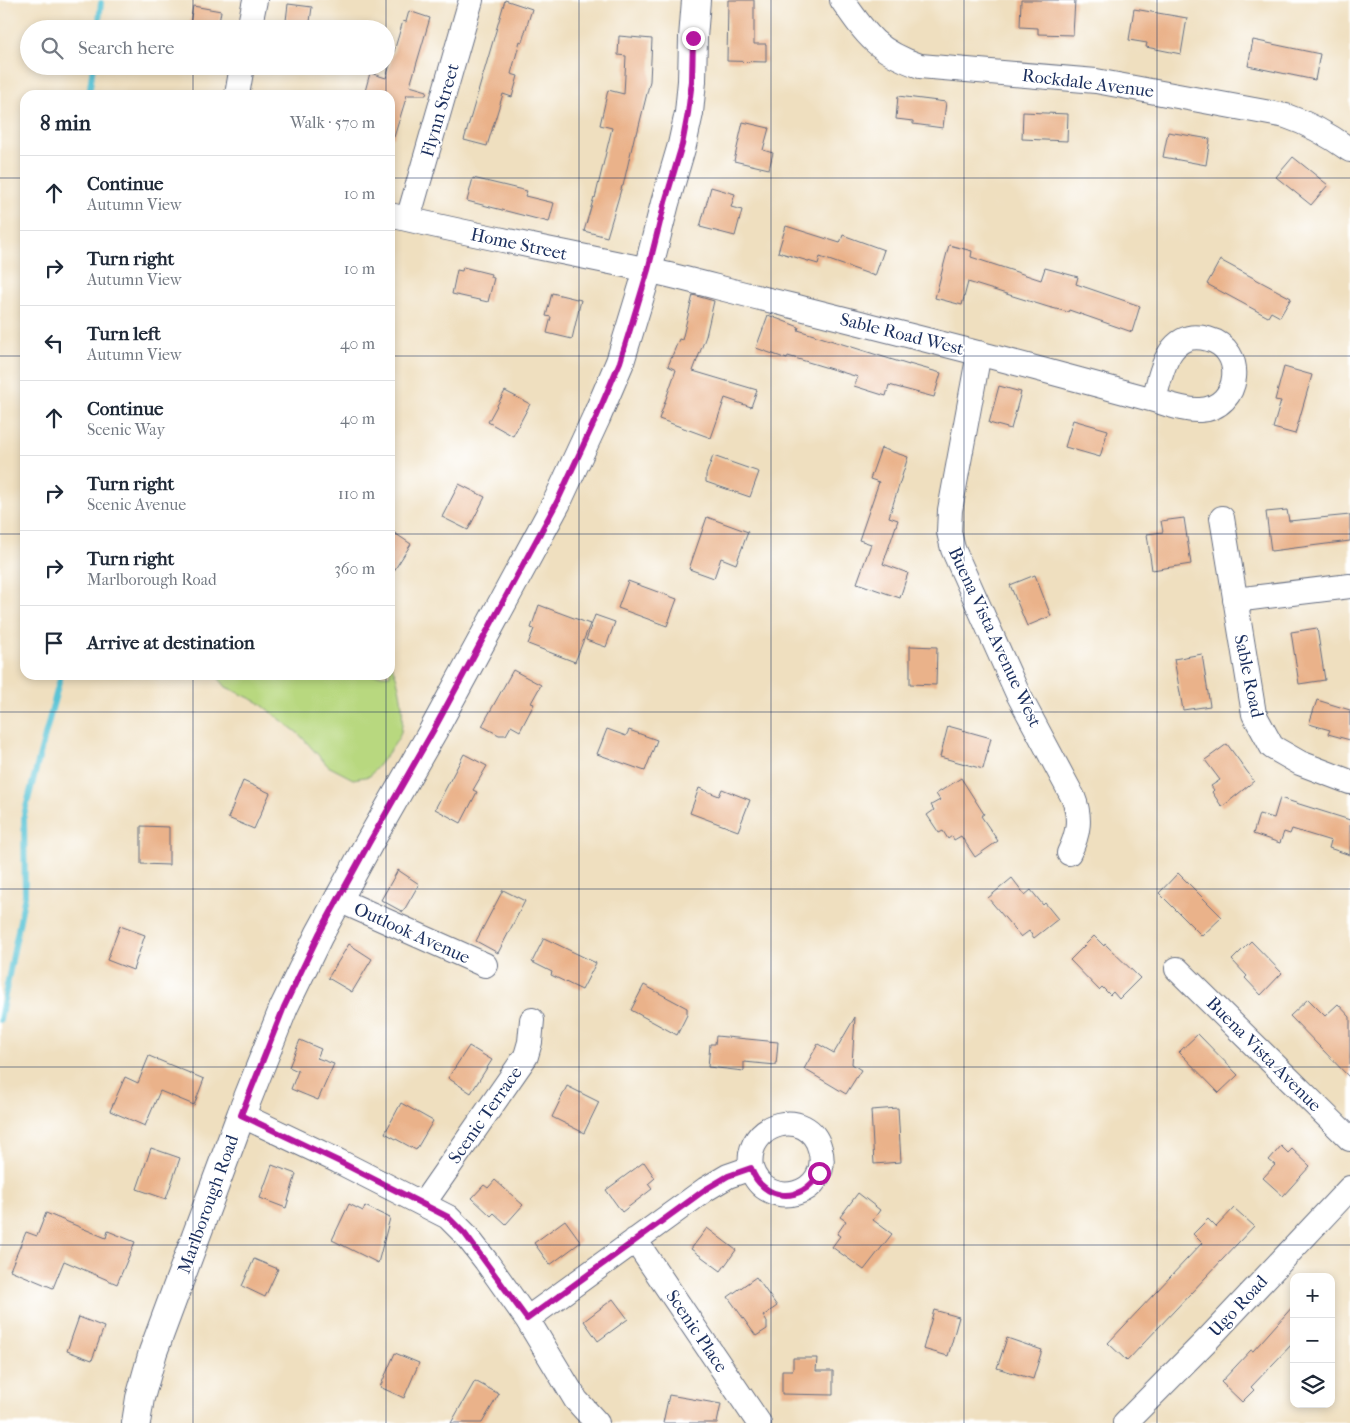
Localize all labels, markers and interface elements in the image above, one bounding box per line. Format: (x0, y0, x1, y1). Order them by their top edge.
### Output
search box (20, 20, 395, 75)
route end (682, 27, 705, 50)
icon: search (38, 34, 66, 62)
text: Search here (78, 37, 174, 59)
street label: Flynn Street (417, 60, 464, 159)
street label: Rockdale Avenue (1021, 65, 1155, 102)
text: 8 min (40, 111, 91, 135)
text: Walk · 570 m (290, 113, 375, 132)
text: Continue (87, 173, 163, 195)
icon: ahead (40, 179, 68, 207)
text: 10 m (344, 184, 375, 203)
text: Autumn View (87, 195, 182, 214)
street label: Home Street (469, 224, 570, 265)
text: Turn right (87, 248, 174, 270)
icon: right (40, 254, 68, 282)
text: 10 m (344, 259, 375, 278)
text: Autumn View (87, 270, 182, 289)
street label: Sable Road West (838, 309, 967, 360)
text: Turn left (87, 323, 161, 345)
icon: left (40, 329, 68, 357)
text: 40 m (340, 334, 375, 353)
text: Autumn View (87, 345, 182, 364)
text: Continue (87, 398, 163, 420)
icon: ahead (40, 404, 68, 432)
text: 40 m (340, 409, 375, 428)
text: Scenic Way (87, 420, 165, 439)
text: Turn right (87, 473, 174, 495)
icon: right (40, 479, 68, 507)
text: 110 m (338, 484, 375, 503)
text: Scenic Avenue (87, 495, 186, 514)
street label: Buena Vista Avenue West (944, 544, 1046, 731)
text: Turn right (87, 548, 174, 570)
icon: right (40, 554, 68, 582)
text: 360 m (334, 559, 375, 578)
text: Marlborough Road (87, 570, 217, 589)
icon: arrive (40, 629, 68, 657)
text: Arrive at destination (87, 632, 255, 654)
street label: Sable Road (1229, 633, 1268, 720)
street label: Outlook Avenue (350, 898, 473, 969)
street label: Buena Vista Avenue (1202, 993, 1325, 1116)
street label: Scenic Terrace (444, 1063, 527, 1168)
street label: Marlborough Road (174, 1132, 243, 1276)
route start (808, 1162, 831, 1185)
street label: Ugo Road (1205, 1271, 1272, 1342)
map controls (1290, 1273, 1335, 1408)
button: + (1290, 1273, 1335, 1318)
street label: Scenic Place (661, 1286, 732, 1376)
button: − (1290, 1318, 1335, 1363)
button: layers (1290, 1363, 1335, 1408)

